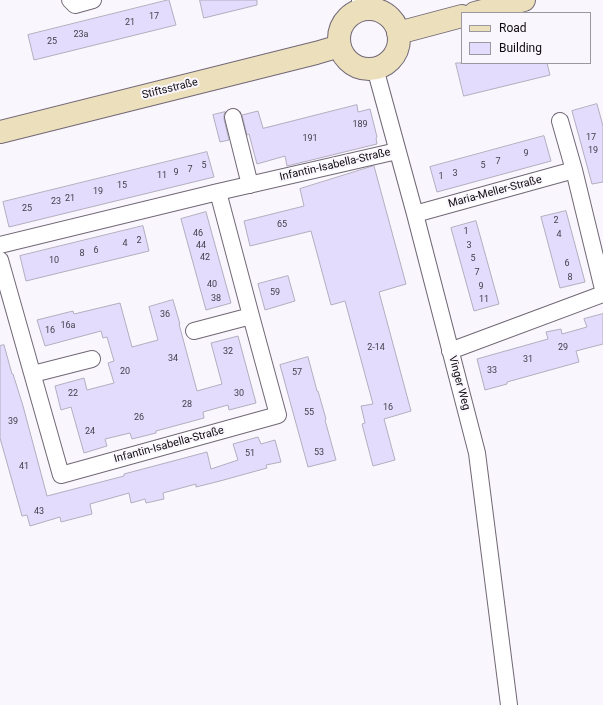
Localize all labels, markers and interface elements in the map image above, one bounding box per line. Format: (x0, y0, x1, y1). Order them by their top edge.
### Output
house number: 17 (149, 12, 159, 22)
legend (461, 12, 591, 64)
house number: 21 (125, 18, 135, 28)
text: Road (499, 21, 527, 35)
house number: 23a (73, 30, 89, 40)
house number: 25 (47, 37, 57, 47)
text: Building (499, 41, 542, 55)
street label: Stiftsstraße (141, 76, 199, 102)
house number: 189 (352, 120, 368, 130)
house number: 17 (586, 133, 596, 143)
house number: 191 (302, 134, 318, 144)
street label: Infantin-Isabella-Straße (278, 146, 392, 184)
house number: 19 (588, 146, 598, 156)
house number: 9 (523, 149, 529, 159)
house number: 7 (495, 157, 501, 167)
house number: 5 (201, 161, 207, 171)
house number: 5 (480, 161, 486, 171)
house number: 7 (187, 165, 193, 175)
house number: 9 (173, 168, 179, 178)
house number: 3 (452, 169, 458, 179)
house number: 11 (157, 171, 167, 181)
house number: 1 (438, 172, 444, 182)
street label: Maria-Meller-Straße (447, 173, 543, 211)
house number: 15 (117, 181, 127, 191)
house number: 19 (93, 187, 103, 197)
house number: 21 (65, 194, 75, 204)
house number: 23 (51, 197, 61, 207)
house number: 25 (22, 204, 32, 214)
house number: 2 (553, 216, 559, 226)
house number: 65 (277, 220, 287, 230)
house number: 1 (463, 227, 469, 237)
house number: 46 (193, 229, 203, 239)
house number: 4 (556, 230, 562, 240)
house number: 2 (136, 236, 142, 246)
house number: 4 (122, 239, 128, 249)
house number: 44 (196, 241, 206, 251)
house number: 3 (466, 241, 472, 251)
house number: 6 (93, 246, 99, 256)
house number: 8 (79, 249, 85, 259)
house number: 42 (200, 253, 210, 263)
house number: 5 (470, 254, 476, 264)
house number: 10 (49, 256, 59, 266)
house number: 6 (564, 259, 570, 269)
house number: 7 (474, 268, 480, 278)
house number: 8 (567, 273, 573, 283)
house number: 40 (207, 280, 217, 290)
house number: 9 (478, 282, 484, 292)
house number: 59 (270, 288, 280, 298)
house number: 38 (211, 294, 221, 304)
house number: 11 (479, 295, 489, 305)
house number: 36 (160, 310, 170, 320)
house number: 16a (60, 321, 76, 331)
house number: 16 (45, 326, 55, 336)
house number: 2-14 (367, 343, 385, 353)
house number: 29 (558, 343, 568, 353)
house number: 32 (223, 347, 233, 357)
house number: 34 (168, 354, 178, 364)
street label: Vinger Weg (445, 354, 473, 412)
house number: 31 (523, 355, 533, 365)
house number: 33 (487, 366, 497, 376)
house number: 20 (120, 367, 130, 377)
house number: 57 (292, 368, 302, 378)
house number: 22 (68, 389, 78, 399)
house number: 30 (234, 389, 244, 399)
house number: 28 (182, 400, 192, 410)
house number: 16 (383, 403, 393, 413)
house number: 55 (304, 408, 314, 418)
house number: 26 (134, 413, 144, 423)
house number: 39 (8, 417, 18, 427)
street label: Infantin-Isabella-Straße (113, 424, 225, 466)
house number: 24 (85, 427, 95, 437)
house number: 53 (314, 448, 324, 458)
house number: 51 (245, 449, 255, 459)
house number: 41 (19, 462, 29, 472)
house number: 43 (34, 507, 44, 517)

